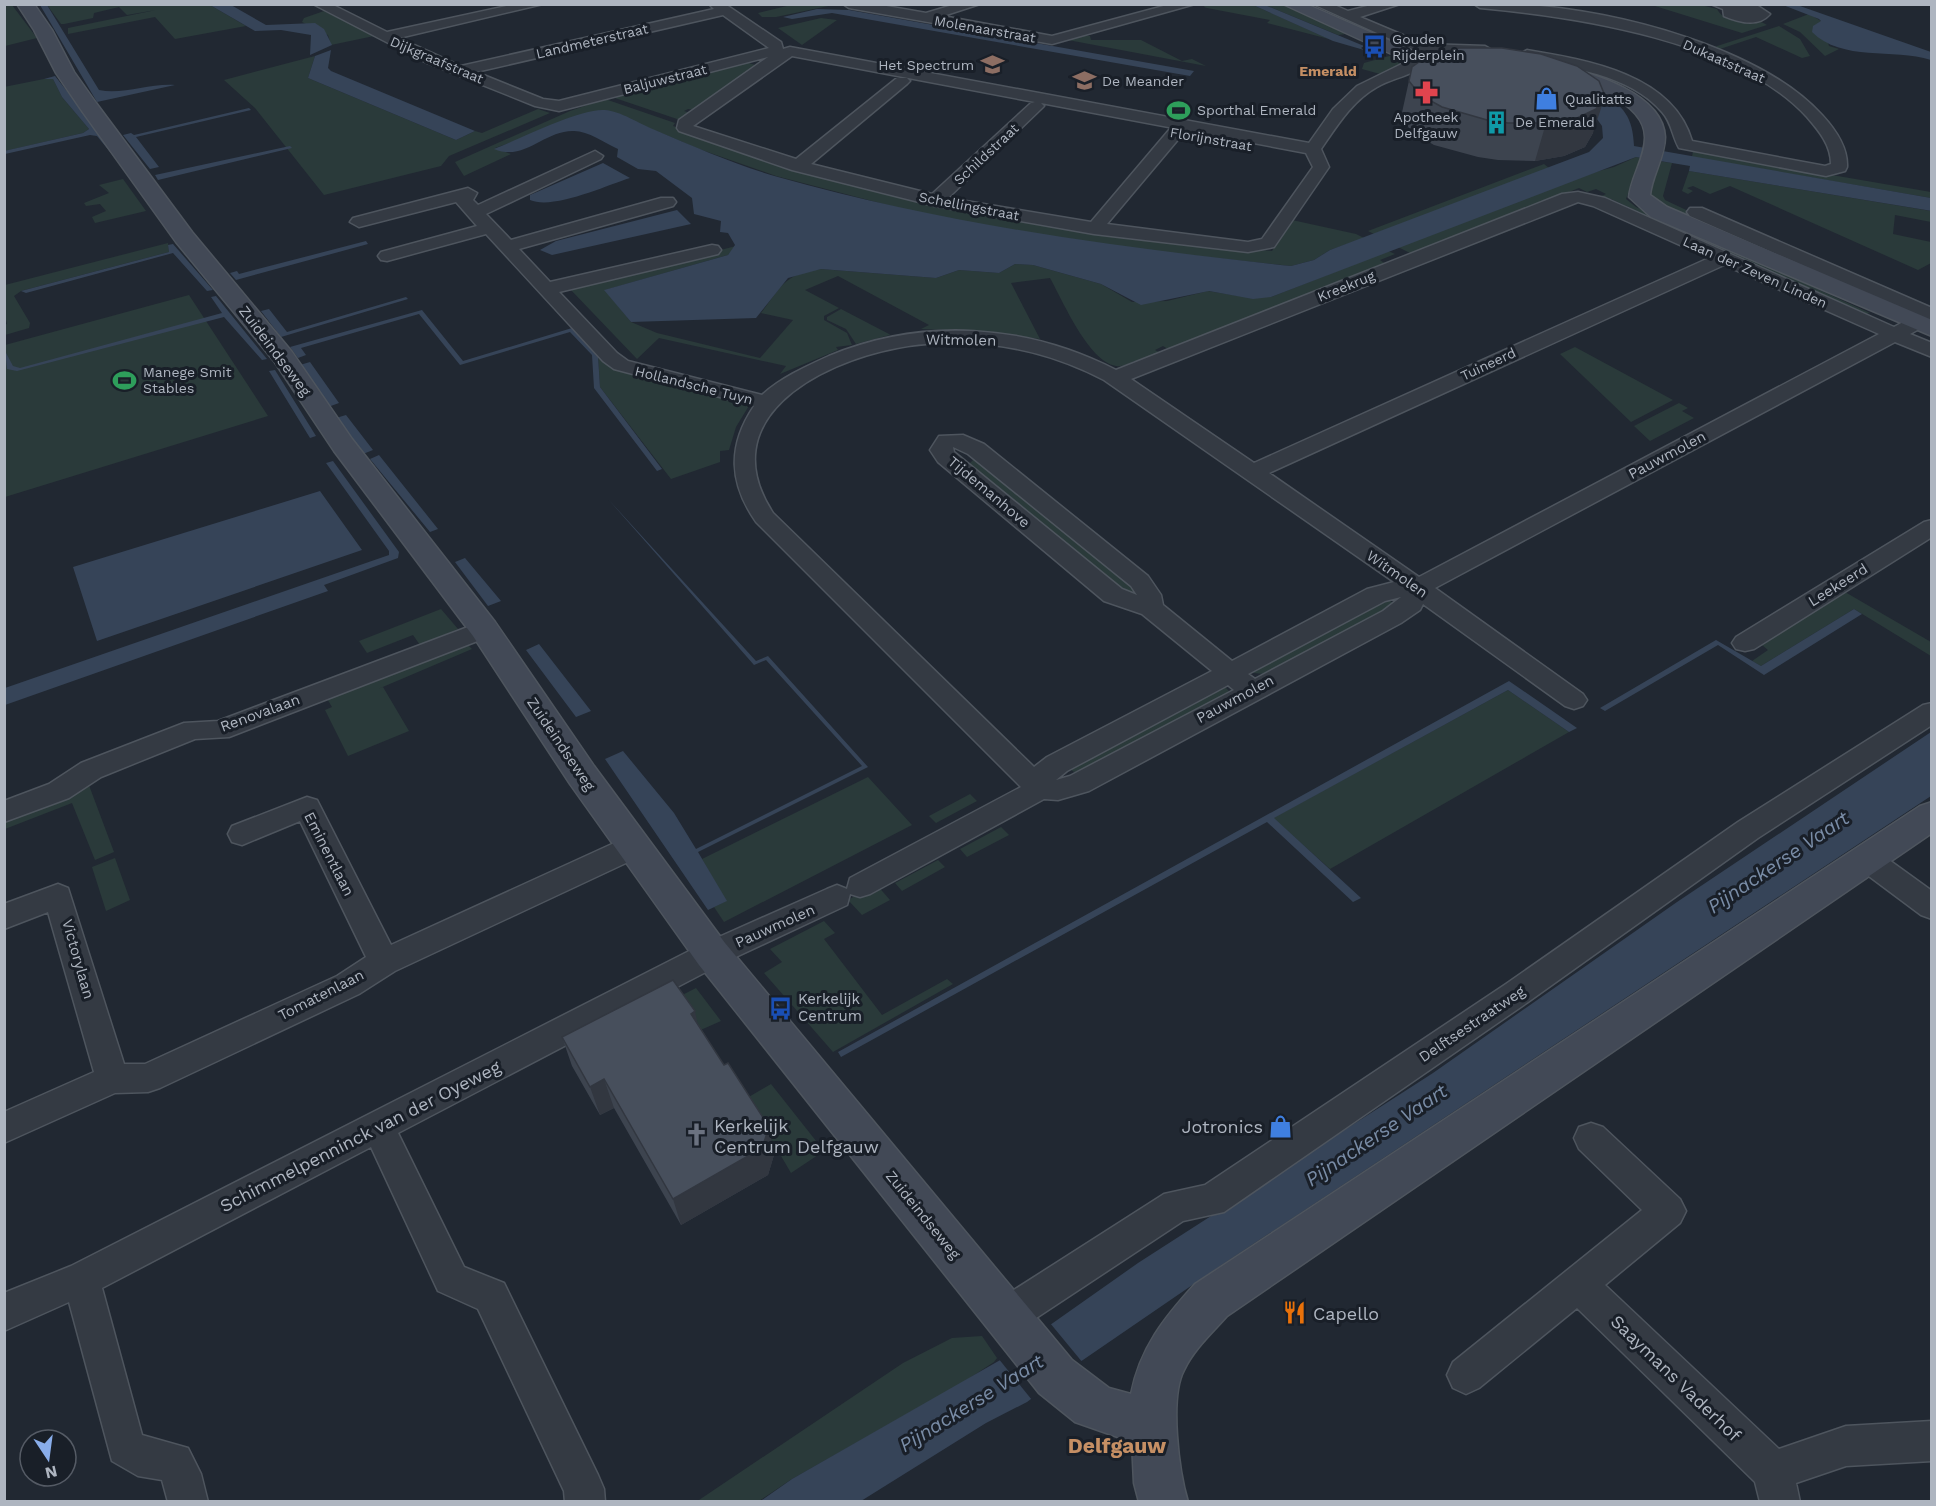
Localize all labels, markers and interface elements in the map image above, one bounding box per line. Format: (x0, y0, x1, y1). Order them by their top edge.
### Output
street label: Molenaarstraat (933, 12, 1037, 46)
street label: Landmeterstraat (534, 20, 650, 62)
place label: Gouden Rijderplein (1392, 31, 1465, 63)
street label: Dijkgraafstraat (388, 33, 486, 87)
bus stop icon: Gouden Rijderplein (1361, 34, 1387, 60)
street label: Dukaatstraat (1680, 36, 1768, 86)
school or university icon: Het Spectrum (979, 52, 1005, 78)
place label: Het Spectrum (878, 57, 974, 73)
street label: Baljuwstraat (622, 61, 709, 97)
district label: Emerald (1299, 63, 1357, 79)
school or university icon: De Meander (1071, 68, 1097, 94)
place label: De Meander (1102, 73, 1184, 89)
pharmacy icon: Apotheek Delfgauw (1413, 80, 1439, 106)
shop icon: Qualitatts (1534, 86, 1560, 112)
place label: Qualitatts (1565, 91, 1632, 107)
sports icon: Sporthal Emerald (1166, 97, 1192, 123)
place label: Sporthal Emerald (1197, 102, 1316, 118)
place label: Apotheek Delfgauw (1394, 109, 1459, 141)
building icon: De Emerald (1484, 109, 1510, 135)
place label: De Emerald (1515, 114, 1595, 130)
street label: Schildstraat (950, 120, 1022, 188)
street label: Florijnstraat (1169, 124, 1254, 154)
street label: Schellingstraat (917, 188, 1021, 224)
street label: Laan der Zeven Linden (1680, 233, 1830, 311)
street label: Kreekrug (1315, 267, 1378, 305)
street label: Zuideindseweg (235, 302, 315, 400)
street label: Witmolen (926, 330, 996, 350)
street label: Tuineerd (1458, 344, 1518, 384)
street label: Hollandsche Tuyn (633, 363, 755, 407)
place label: Manege Smit Stables (143, 364, 232, 396)
sports icon: Manege Smit Stables (112, 367, 138, 393)
street label: Pauwmolen (1625, 427, 1709, 483)
street label: Tijdemanhove (944, 452, 1034, 532)
street label: Witmolen (1363, 546, 1431, 602)
street label: Leekeerd (1805, 560, 1871, 610)
street label: Pauwmolen (1193, 671, 1277, 727)
street label: Renovalaan (218, 690, 302, 736)
street label: Zuideindseweg (523, 694, 599, 794)
water label: Pijnackerse Vaart (1703, 805, 1854, 918)
street label: Eminentlaan (300, 809, 358, 899)
street label: Pauwmolen (732, 900, 818, 952)
street label: Victorylaan (58, 917, 98, 1001)
street label: Tomatenlaan (275, 966, 367, 1024)
street label: Delftsestraatweg (1416, 982, 1528, 1066)
place label: Kerkelijk Centrum (798, 990, 862, 1025)
bus stop icon: Kerkelijk Centrum (767, 995, 793, 1021)
street label: Schimmelpenninck van der Oyeweg (216, 1056, 504, 1216)
water label: Pijnackerse Vaart (1301, 1078, 1452, 1191)
shop icon: Jotronics (1268, 1113, 1294, 1139)
place label: Kerkelijk Centrum Delfgauw (714, 1115, 879, 1157)
place label: Jotronics (1181, 1116, 1263, 1137)
church icon: Kerkelijk Centrum Delfgauw (683, 1122, 709, 1148)
street label: Zuideindseweg (882, 1167, 964, 1263)
restaurant icon: Capello (1282, 1300, 1308, 1326)
place label: Capello (1313, 1303, 1379, 1324)
street label: Saaymans Vaderhof (1607, 1310, 1745, 1446)
water label: Pijnackerse Vaart (894, 1348, 1048, 1457)
north arrow (18, 1428, 78, 1488)
district label: Delfgauw (1068, 1433, 1166, 1458)
text: N (43, 1462, 59, 1483)

